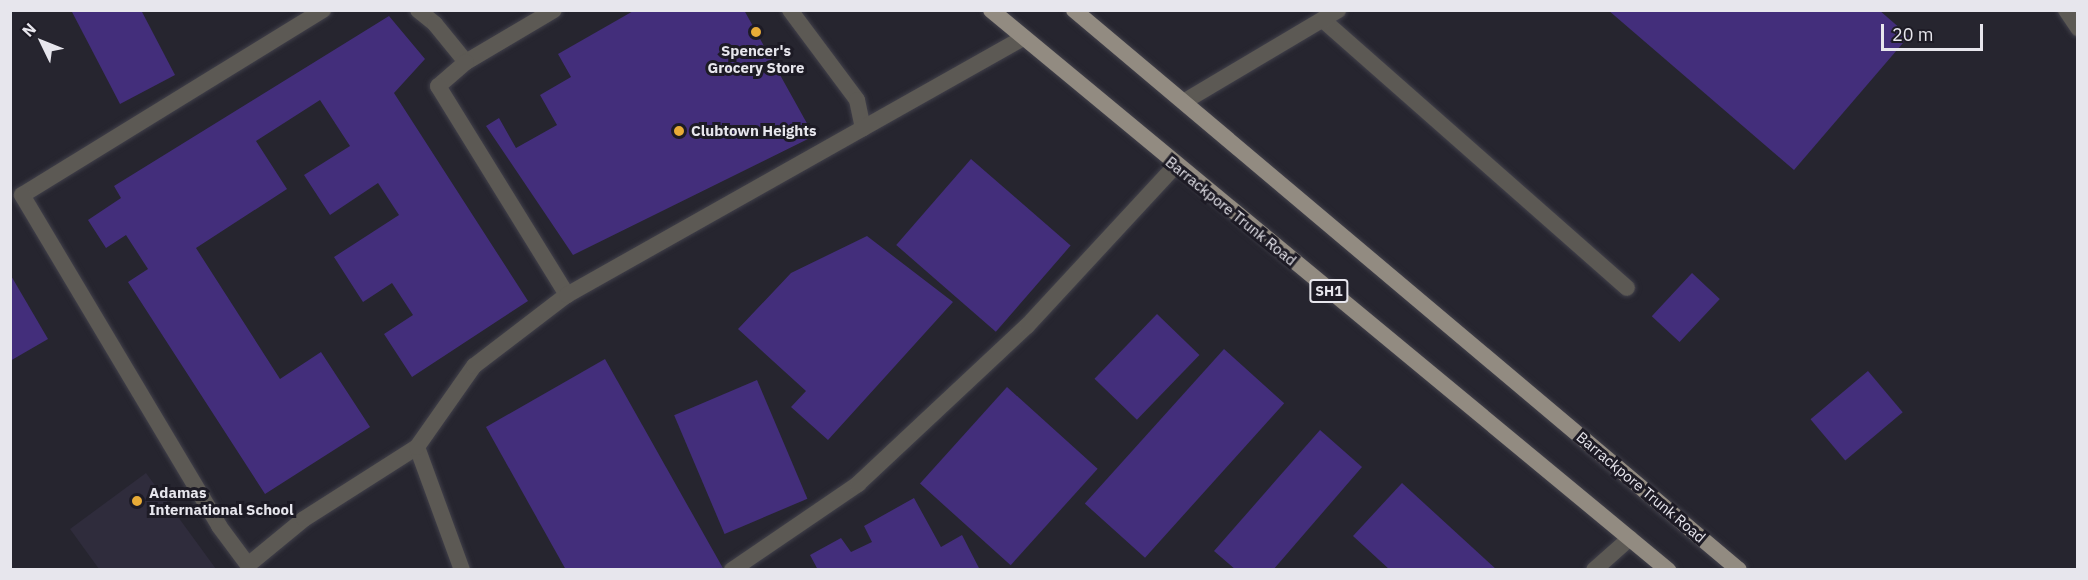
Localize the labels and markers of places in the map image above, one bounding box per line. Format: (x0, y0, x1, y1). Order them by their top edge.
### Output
marker: Spencer's Grocery Store (749, 25, 763, 39)
place label: Spencer's Grocery Store (708, 41, 804, 76)
place label: Clubtown Heights (691, 122, 816, 140)
marker: Clubtown Heights (672, 124, 686, 138)
place label: Adamas International School (149, 483, 294, 518)
marker: Adamas International School (130, 494, 144, 508)

